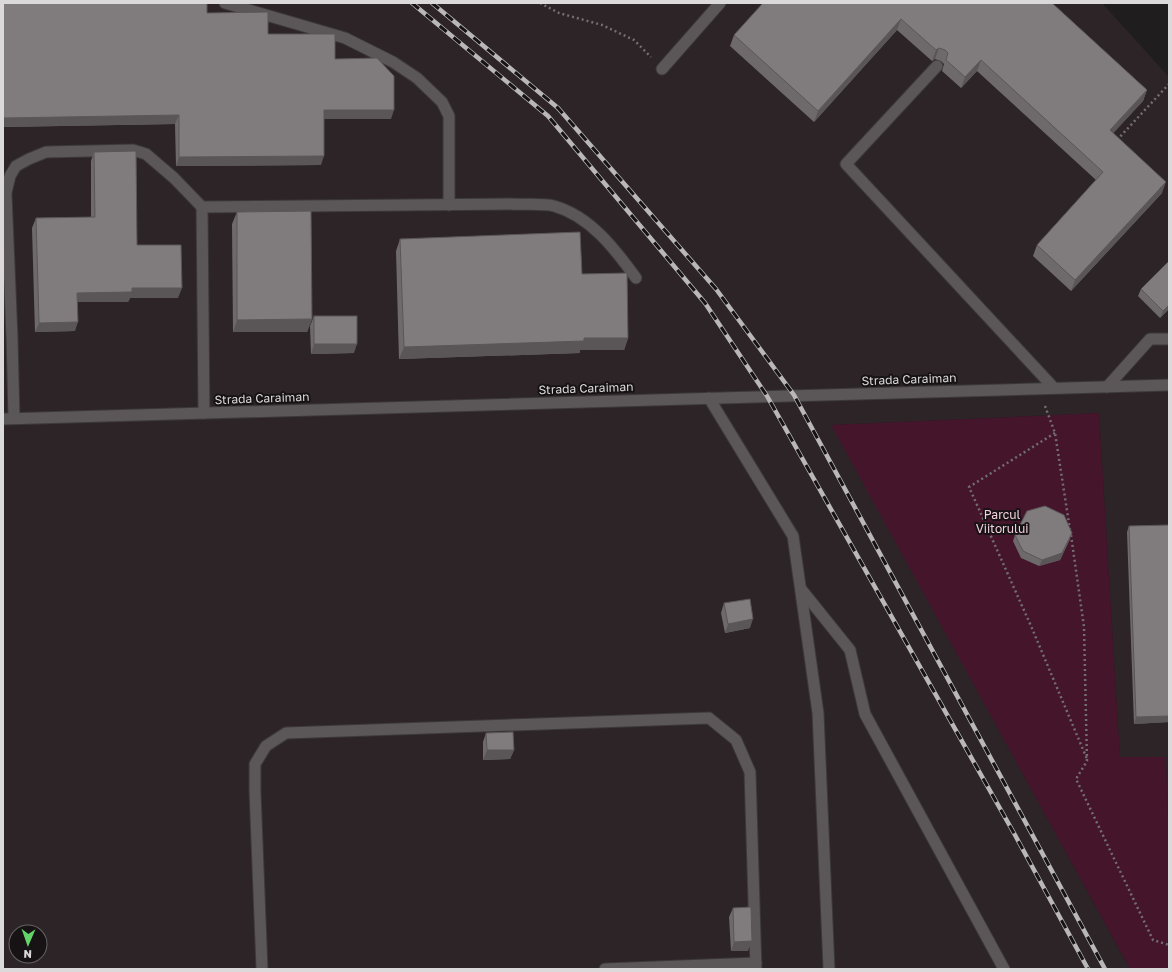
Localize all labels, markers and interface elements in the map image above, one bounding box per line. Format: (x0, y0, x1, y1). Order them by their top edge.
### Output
street label: Strada Caraiman (861, 370, 957, 388)
street label: Strada Caraiman (538, 379, 634, 397)
street label: Strada Caraiman (214, 389, 310, 407)
park label: Parcul Viitorului (976, 507, 1028, 536)
north arrow (8, 924, 48, 964)
text: N (23, 948, 32, 961)

